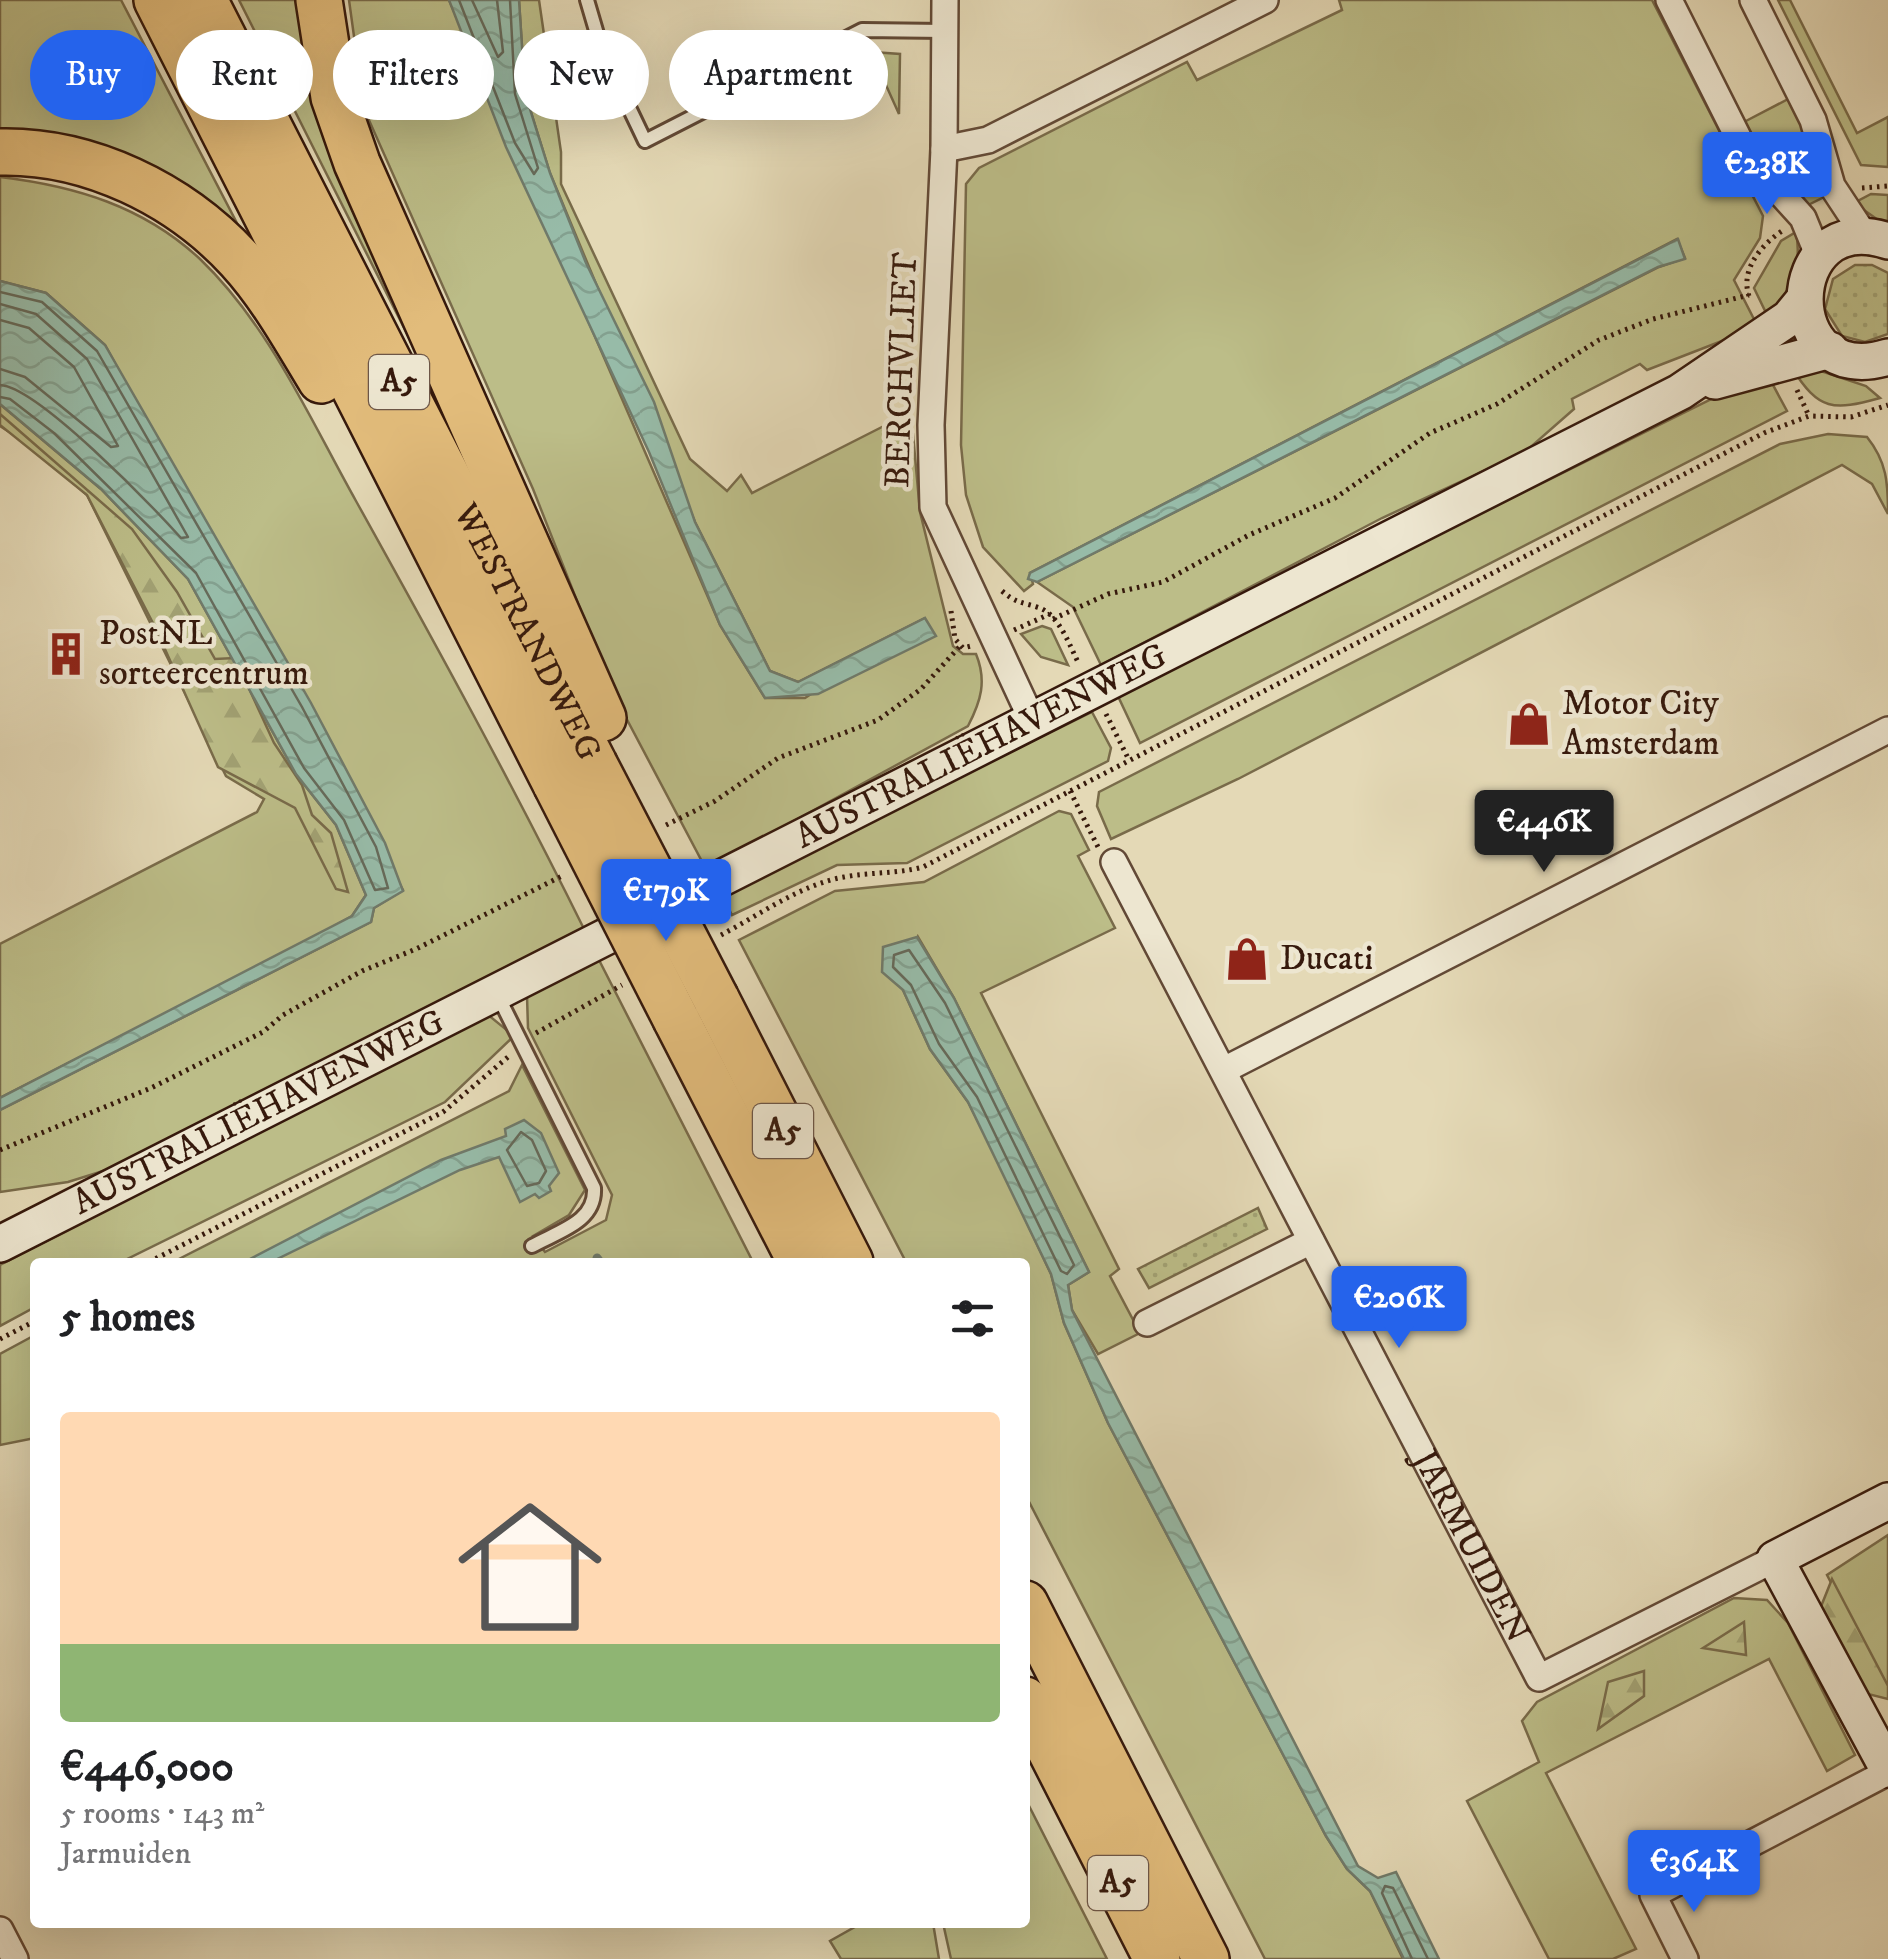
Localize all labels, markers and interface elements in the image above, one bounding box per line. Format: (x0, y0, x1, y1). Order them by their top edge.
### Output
chip: Buy (30, 30, 156, 120)
chip: Rent (176, 30, 313, 120)
chip: Filters (333, 30, 494, 120)
chip: New (514, 30, 649, 120)
chip: Apartment (669, 30, 888, 120)
pin: €238K (1697, 132, 1837, 217)
text: €238K (1725, 144, 1809, 184)
street label: BERCHVLIET (876, 251, 928, 489)
road number: A5 (369, 355, 429, 409)
street label: WESTRANDWEG (442, 495, 611, 768)
place label: PostNL sorteercentrum (99, 612, 309, 696)
building icon: PostNL sorteercentrum (42, 630, 90, 678)
street label: AUSTRALIËHAVENWEG (788, 634, 1174, 859)
place label: Motor City Amsterdam (1562, 682, 1720, 766)
shop icon: Motor City Amsterdam (1505, 700, 1553, 748)
pin: €446K (1474, 790, 1614, 875)
text: €446K (1497, 802, 1591, 842)
pin: €179K (596, 859, 736, 944)
text: €179K (623, 871, 709, 911)
shop icon: Ducati (1223, 935, 1271, 983)
place label: Ducati (1280, 937, 1373, 981)
street label: AUSTRALIËHAVENWEG (65, 1000, 452, 1225)
road number: A5 (753, 1104, 813, 1158)
pin: €206K (1329, 1266, 1469, 1351)
text: €206K (1354, 1278, 1444, 1318)
icon: filters (945, 1291, 1000, 1346)
text: 5 homes (60, 1292, 195, 1344)
street label: JARMUIDEN (1401, 1440, 1539, 1651)
icon: home (440, 1477, 620, 1657)
text: €446,000 (60, 1742, 234, 1794)
text: 5 rooms · 143 m² (60, 1794, 264, 1834)
pin: €364K (1624, 1830, 1764, 1915)
text: Jarmuiden (60, 1834, 191, 1874)
text: €364K (1650, 1842, 1738, 1882)
road number: A5 (1088, 1856, 1148, 1910)

